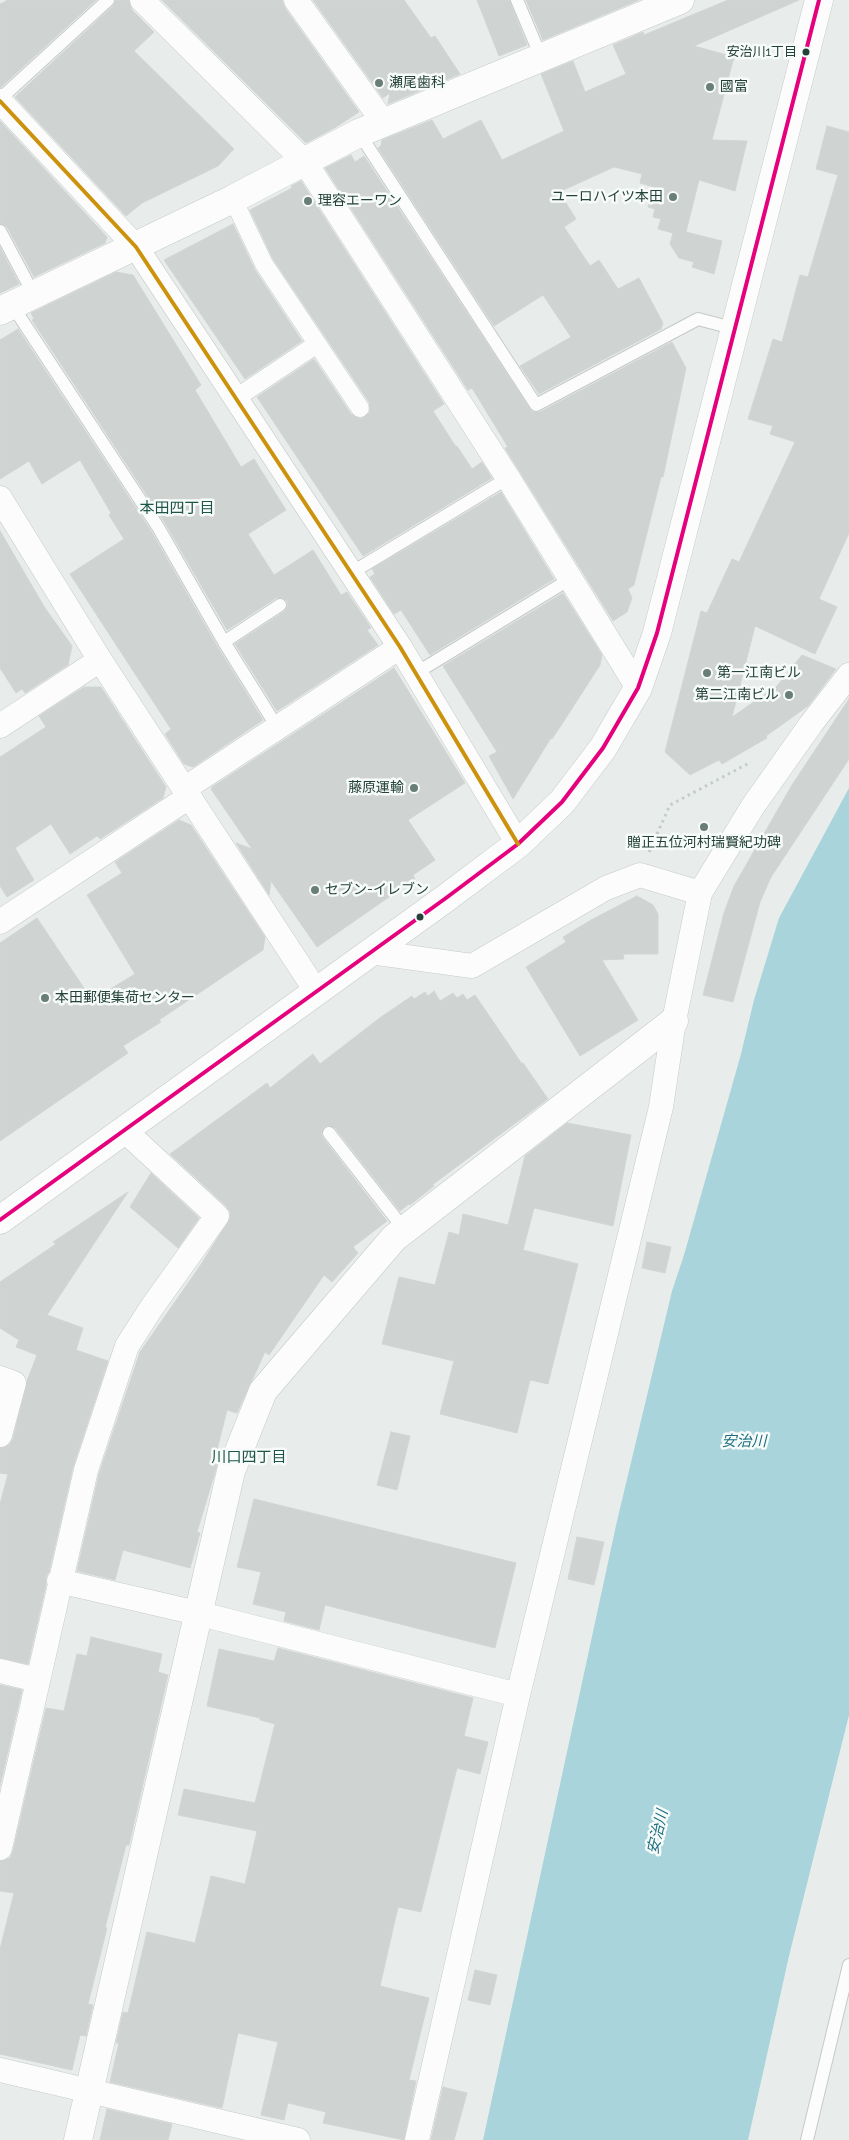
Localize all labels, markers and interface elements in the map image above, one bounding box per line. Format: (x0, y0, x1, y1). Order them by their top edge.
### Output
place label: 安治川1丁目 (726, 44, 797, 60)
marker: 安治川1丁目 (801, 47, 811, 57)
place label: 瀬尾歯科 (389, 75, 445, 91)
marker: 瀬尾歯科 (373, 77, 385, 89)
place label: 國富 (720, 79, 748, 95)
marker: 國富 (704, 81, 716, 93)
place label: ユーロハイツ本田 (551, 189, 663, 205)
marker: ユーロハイツ本田 (667, 191, 679, 203)
place label: 理容エーワン (318, 193, 402, 209)
marker: 理容エーワン (302, 195, 314, 207)
district label: 本田四丁目 (140, 499, 214, 517)
place label: 第一江南ビル (717, 665, 801, 681)
marker: 第一江南ビル (701, 667, 713, 679)
place label: 第二江南ビル (695, 687, 779, 703)
marker: 第二江南ビル (783, 689, 795, 701)
place label: 藤原運輸 (348, 780, 404, 796)
marker: 藤原運輸 (408, 782, 420, 794)
marker: 贈正五位河村瑞賢紀功碑 (698, 821, 710, 833)
place label: 贈正五位河村瑞賢紀功碑 (627, 835, 781, 851)
place label: セブン-イレブン (325, 882, 429, 898)
marker: セブン-イレブン (309, 884, 321, 896)
unlabelled marker (415, 912, 425, 922)
place label: 本田郵便集荷センター (55, 990, 195, 1006)
marker: 本田郵便集荷センター (39, 992, 51, 1004)
water label: 安治川 (722, 1432, 766, 1450)
district label: 川口四丁目 (212, 1448, 286, 1466)
water label: 安治川 (644, 1808, 672, 1856)

